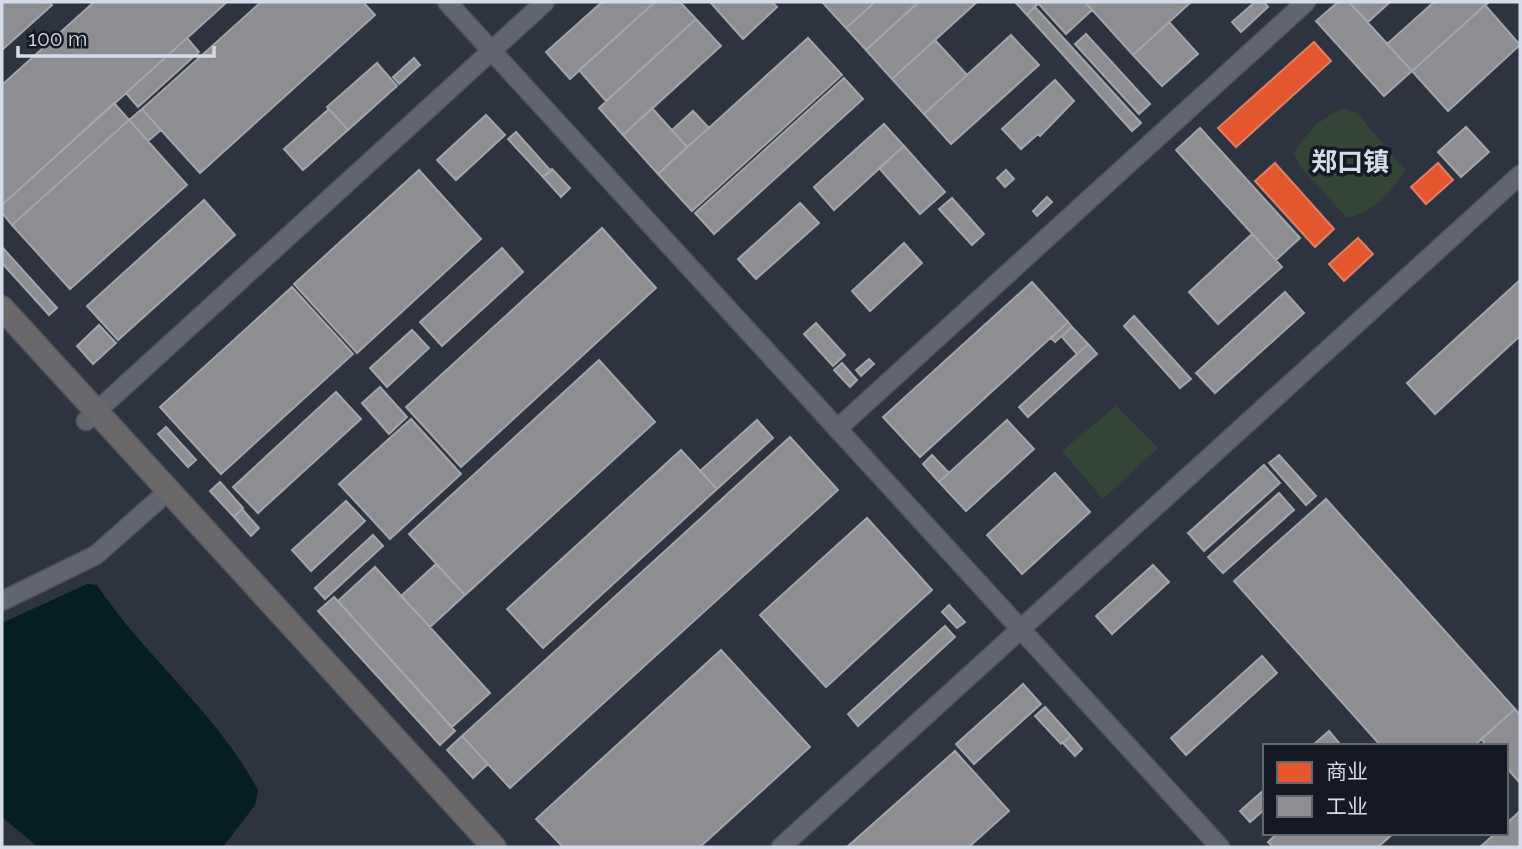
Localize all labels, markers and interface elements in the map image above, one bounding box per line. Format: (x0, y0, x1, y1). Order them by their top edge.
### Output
scale bar (18, 14, 214, 58)
text: 100 m (28, 26, 87, 51)
district label: 郑口镇 (1311, 147, 1389, 177)
legend (1263, 744, 1508, 835)
text: 商业 (1326, 759, 1368, 784)
text: 工业 (1326, 794, 1368, 819)

